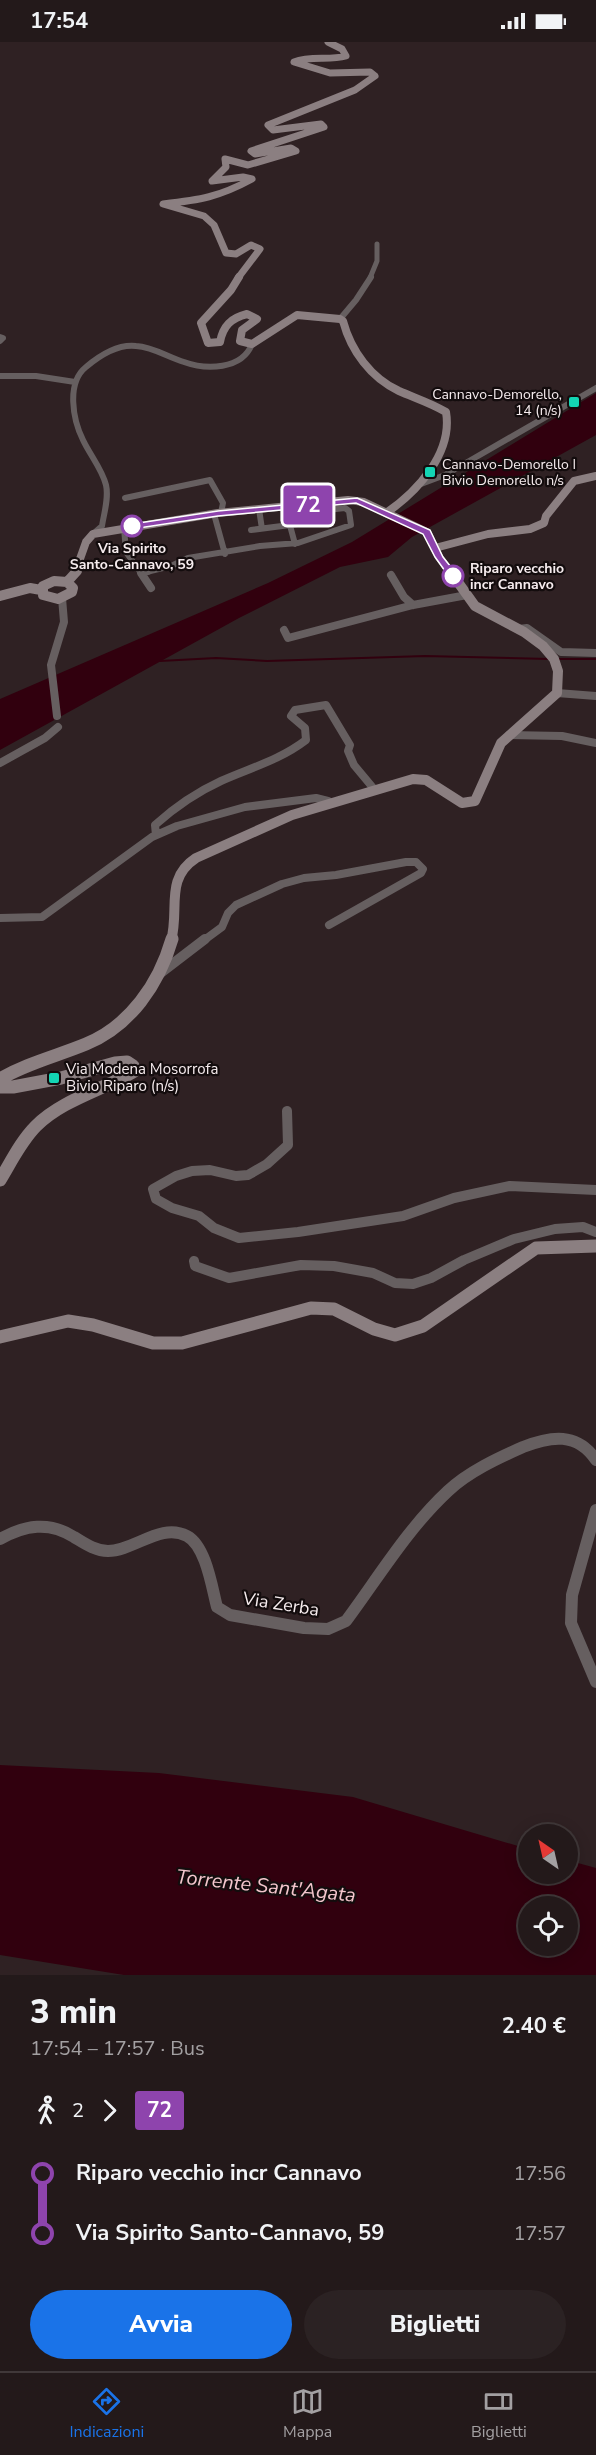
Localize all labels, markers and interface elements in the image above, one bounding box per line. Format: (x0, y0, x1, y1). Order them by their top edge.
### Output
text: 17:54 (30, 6, 88, 36)
place label: Cannavo-Demorello, 14 (n/s) (432, 385, 562, 420)
marker: Cannavo-Demorello, 14 (n/s) (567, 395, 581, 409)
place label: Cannavo-Demorello I Bivio Demorello n/s (442, 455, 576, 490)
marker: Cannavo-Demorello I Bivio Demorello n/s (423, 465, 437, 479)
line badge: 72 (281, 486, 335, 524)
text: 72 (295, 491, 321, 519)
marker: Via Spirito Santo-Cannavo, 59 (121, 515, 143, 537)
place label: Via Spirito Santo-Cannavo, 59 (70, 539, 194, 574)
place label: Riparo vecchio incr Cannavo (470, 559, 564, 594)
marker: Riparo vecchio incr Cannavo (442, 565, 464, 587)
place label: Via Modena Mosorrofa Bivio Riparo (n/s) (65, 1059, 218, 1096)
marker: Via Modena Mosorrofa Bivio Riparo (n/s) (47, 1071, 61, 1085)
street label: Via Zerba (240, 1586, 321, 1622)
north arrow (518, 1824, 578, 1884)
map controls (518, 1824, 578, 1956)
water label: Torrente Sant'Agata (175, 1863, 357, 1909)
button: locate (518, 1896, 578, 1956)
text: 3 min (30, 1990, 117, 2035)
text: 2.40 € (502, 2011, 566, 2041)
text: 17:54 – 17:57 · Bus (30, 2035, 205, 2062)
icon: walk (30, 2094, 63, 2127)
icon: forward (93, 2094, 126, 2127)
text: 72 (147, 2096, 172, 2124)
text: 2 (72, 2097, 84, 2124)
text: Riparo vecchio incr Cannavo (76, 2158, 362, 2188)
text: 17:56 (513, 2160, 566, 2187)
text: Via Spirito Santo-Cannavo, 59 (76, 2218, 385, 2248)
text: 17:57 (513, 2220, 566, 2247)
button: Avvia (30, 2290, 292, 2359)
button: Biglietti (304, 2290, 566, 2359)
tab: Indicazioni (69, 2385, 144, 2443)
tab: Mappa (283, 2385, 332, 2443)
tab: Biglietti (471, 2385, 527, 2443)

